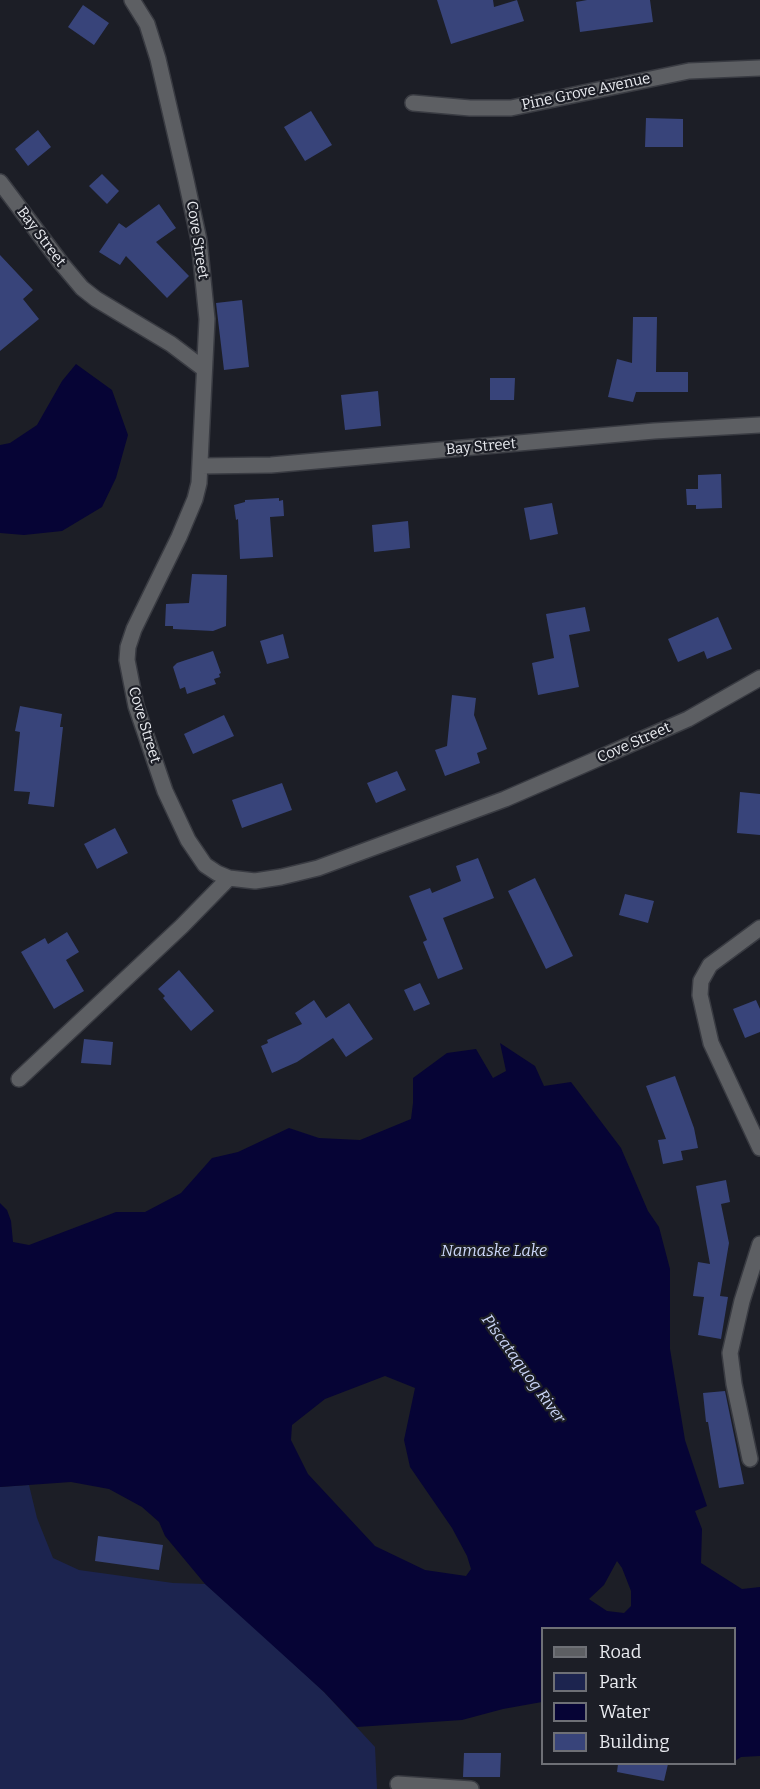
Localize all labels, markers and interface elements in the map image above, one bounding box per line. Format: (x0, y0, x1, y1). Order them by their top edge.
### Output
street label: Pine Grove Avenue (520, 70, 652, 114)
street label: Cove Street (182, 200, 212, 280)
street label: Bay Street (13, 203, 69, 271)
street label: Bay Street (445, 435, 517, 459)
street label: Cove Street (124, 685, 164, 765)
street label: Cove Street (594, 719, 674, 767)
water label: Namaske Lake (441, 1242, 547, 1262)
water label: Piscataquog River (477, 1311, 569, 1427)
legend (541, 1627, 736, 1765)
text: Road (599, 1641, 641, 1663)
text: Park (599, 1671, 637, 1693)
text: Water (599, 1701, 650, 1723)
text: Building (599, 1731, 670, 1753)

